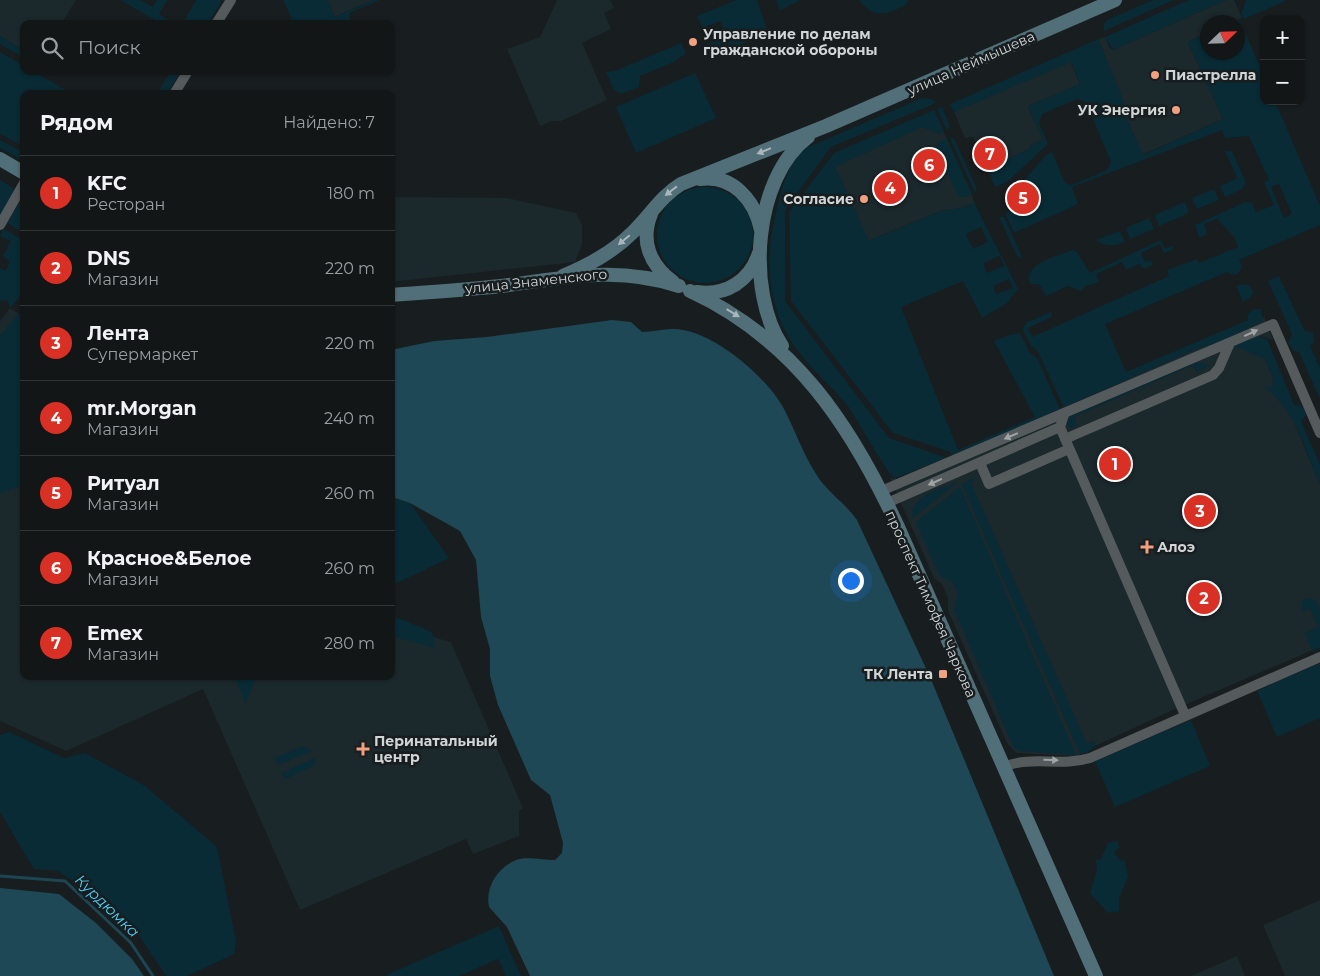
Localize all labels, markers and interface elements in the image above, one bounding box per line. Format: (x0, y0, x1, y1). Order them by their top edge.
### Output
north arrow (1200, 15, 1245, 60)
map controls (1260, 15, 1305, 105)
button: + (1260, 15, 1305, 60)
search box (20, 20, 395, 75)
place label: Управление по делам гражданской обороны (703, 25, 877, 59)
street label: улица Неймышева (904, 27, 1037, 100)
icon: search (38, 34, 66, 62)
text: Поиск (78, 36, 141, 59)
marker: Управление по делам гражданской обороны (687, 36, 699, 48)
button: − (1260, 60, 1305, 105)
place label: Пиастрелла (1165, 66, 1256, 84)
marker: Пиастрелла (1149, 69, 1161, 81)
place label: УК Энергия (1077, 101, 1166, 119)
marker: УК Энергия (1170, 104, 1182, 116)
text: Рядом (40, 110, 113, 135)
text: Найдено: 7 (283, 113, 375, 132)
pin: 7 (974, 135, 1006, 173)
pin: 6 (913, 146, 945, 184)
one-way arrow (756, 147, 771, 155)
pin: 4 (874, 169, 906, 207)
text: KFC (87, 172, 127, 195)
pin: 5 (1007, 179, 1039, 217)
text: 1 (53, 184, 59, 203)
text: 180 m (327, 184, 375, 203)
one-way arrow (664, 186, 678, 196)
place label: Согласие (783, 190, 854, 208)
marker: Согласие (858, 193, 870, 205)
text: Ресторан (87, 195, 165, 214)
one-way arrow (617, 235, 630, 246)
text: DNS (87, 247, 130, 270)
text: 2 (51, 259, 61, 278)
text: 220 m (325, 259, 375, 278)
street label: улица Знаменского (463, 265, 608, 298)
text: Магазин (87, 270, 159, 289)
one-way arrow (726, 309, 739, 318)
text: Лента (87, 322, 149, 345)
one-way arrow (1244, 329, 1258, 337)
text: 3 (51, 334, 61, 353)
text: 220 m (325, 334, 375, 353)
text: Супермаркет (87, 345, 198, 364)
text: mr.Morgan (87, 397, 197, 420)
text: 4 (50, 409, 62, 428)
text: 240 m (324, 409, 375, 428)
text: Магазин (87, 420, 159, 439)
one-way arrow (1004, 432, 1018, 440)
pin: 1 (1099, 445, 1131, 483)
text: Ритуал (87, 472, 160, 495)
one-way arrow (928, 479, 942, 487)
text: 5 (51, 484, 61, 503)
text: 260 m (324, 484, 375, 503)
pin: 3 (1184, 492, 1216, 530)
text: Магазин (87, 495, 159, 514)
street label: проспект Тимофея Чаркова (882, 508, 980, 700)
place label: Алоэ (1157, 538, 1195, 556)
marker: Алоэ (1141, 541, 1153, 553)
text: Красное&Белое (87, 547, 252, 570)
text: 6 (51, 559, 61, 578)
text: 260 m (324, 559, 375, 578)
your location (838, 568, 864, 594)
text: Магазин (87, 570, 159, 589)
pin: 2 (1188, 579, 1220, 617)
text: Emex (87, 622, 143, 645)
text: 7 (51, 634, 61, 653)
text: 280 m (324, 634, 375, 653)
text: Магазин (87, 645, 159, 664)
place label: ТК Лента (864, 665, 933, 683)
marker: ТК Лента (937, 668, 949, 680)
place label: Перинатальный центр (374, 732, 498, 766)
marker: Перинатальный центр (356, 742, 370, 756)
one-way arrow (1043, 757, 1059, 765)
water label: Курдюмка (71, 870, 144, 941)

